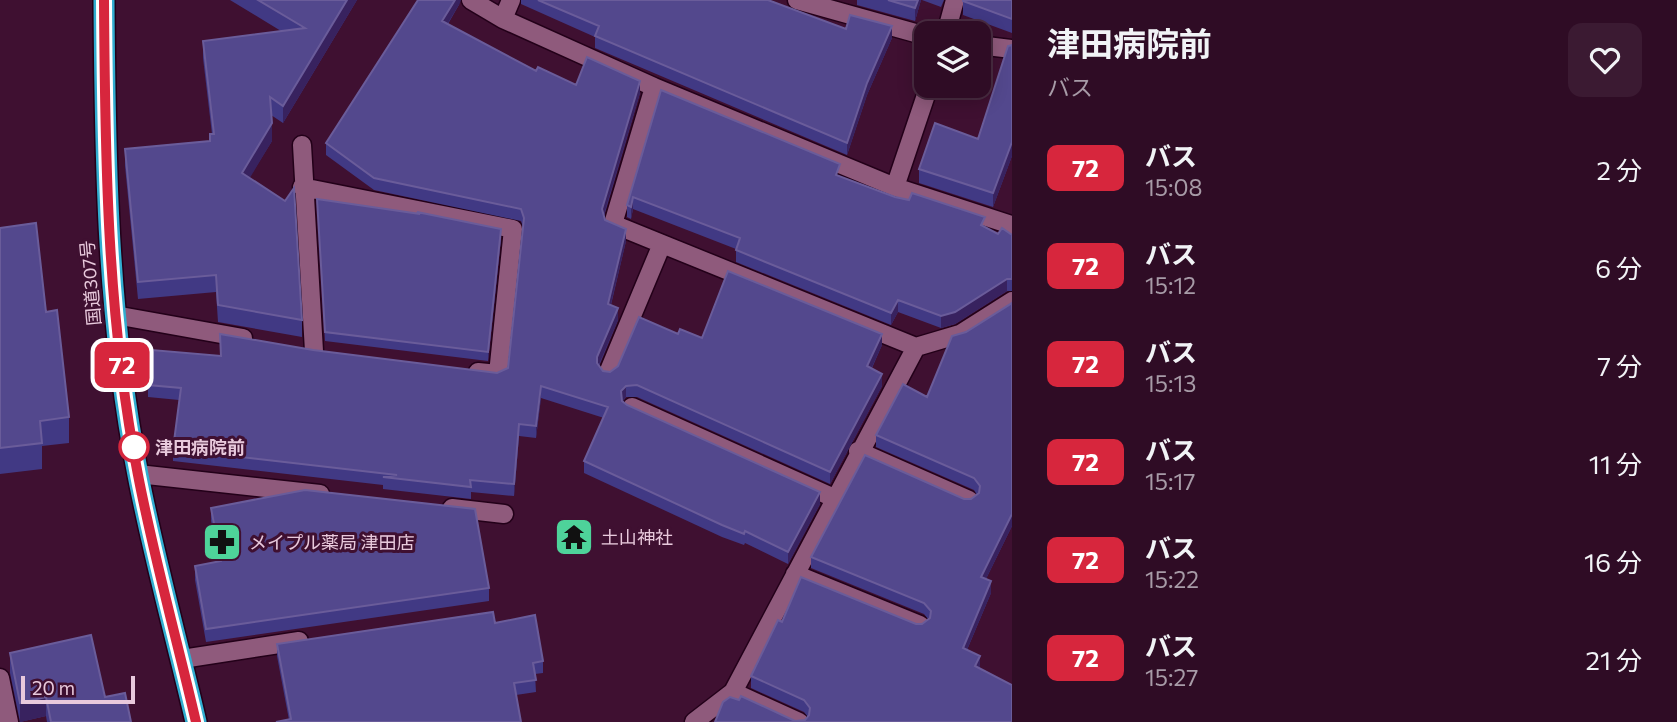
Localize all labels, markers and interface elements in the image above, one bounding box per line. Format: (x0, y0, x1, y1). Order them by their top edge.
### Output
map controls (914, 21, 991, 98)
button: layers (914, 21, 991, 98)
text: 津田病院前 (1047, 22, 1212, 63)
button: heart (1568, 23, 1642, 97)
text: バス (1047, 73, 1093, 101)
text: バス (1145, 140, 1197, 171)
text: 72 (1072, 153, 1099, 182)
text: 2 分 (1597, 154, 1642, 185)
text: 15:08 (1145, 173, 1202, 201)
text: バス (1145, 238, 1197, 269)
street label: 国道307号 (75, 239, 105, 327)
text: 72 (1072, 251, 1099, 280)
text: 6 分 (1595, 252, 1642, 283)
text: 15:12 (1145, 271, 1196, 299)
text: バス (1145, 336, 1197, 367)
line badge: 72 (90, 342, 154, 388)
text: 72 (1072, 349, 1099, 378)
text: 72 (109, 350, 135, 379)
text: 7 分 (1597, 350, 1642, 381)
text: 15:13 (1145, 369, 1196, 397)
marker: 津田病院前 (119, 432, 149, 462)
text: バス (1145, 434, 1197, 465)
place label: 津田病院前 (155, 436, 245, 458)
text: 72 (1072, 447, 1099, 476)
text: 11 分 (1589, 448, 1642, 479)
text: 15:17 (1145, 467, 1195, 495)
temple icon: 土山神社 (553, 516, 595, 558)
pharmacy icon: メイプル薬局 津田店 (201, 521, 243, 563)
place label: 土山神社 (601, 526, 673, 548)
place label: メイプル薬局 津田店 (249, 531, 414, 553)
text: バス (1145, 532, 1197, 563)
text: 72 (1072, 545, 1099, 574)
text: 16 分 (1584, 546, 1642, 577)
text: 15:22 (1145, 565, 1199, 593)
text: バス (1145, 630, 1197, 661)
text: 72 (1072, 643, 1099, 672)
text: 21 分 (1585, 644, 1642, 675)
text: 15:27 (1145, 663, 1198, 691)
scale bar (21, 673, 135, 705)
text: 20 m (32, 676, 75, 699)

